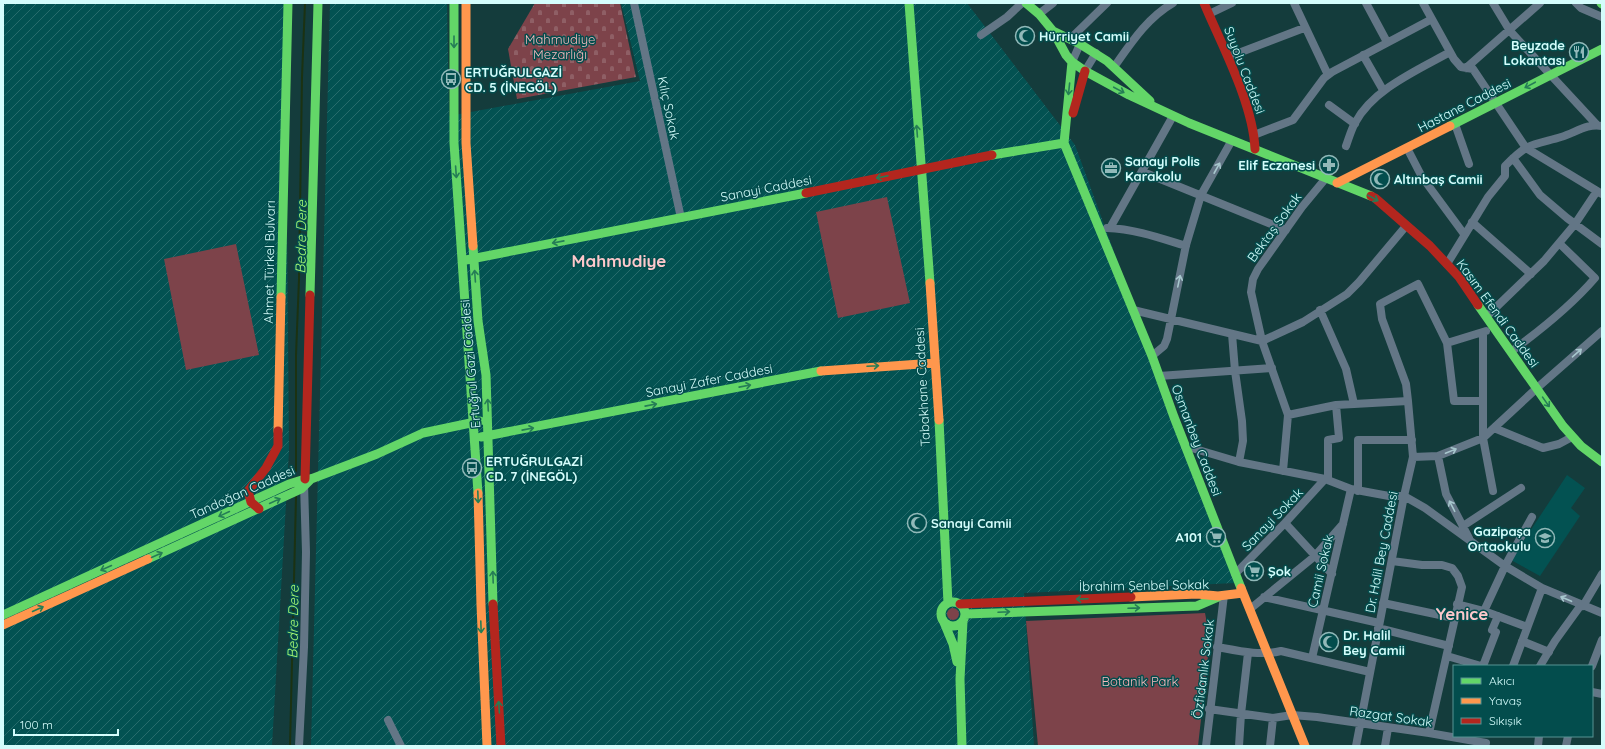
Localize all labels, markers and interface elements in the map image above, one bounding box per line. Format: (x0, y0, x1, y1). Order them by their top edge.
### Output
street label: Suyolu Caddesi (1221, 24, 1269, 116)
mosque icon: Hürriyet Camii (1014, 25, 1036, 47)
place label: Hürriyet Camii (1039, 28, 1129, 44)
park label: Mahmudiye Mezarlığı (525, 31, 595, 62)
one-way arrow (450, 35, 458, 48)
place label: Beyzade Lokantası (1504, 37, 1565, 68)
restaurant icon: Beyzade Lokantası (1568, 41, 1590, 63)
place label: ERTUĞRULGAZİ CD. 5 (İNEGÖL) (465, 64, 562, 95)
bus stop icon: ERTUĞRULGAZİ CD. 5 (İNEGÖL) (440, 68, 462, 90)
street label: Kılıç Sokak (654, 75, 684, 141)
street label: Hastane Caddesi (1415, 75, 1513, 135)
one-way arrow (1066, 82, 1073, 95)
one-way arrow (1524, 82, 1536, 90)
one-way arrow (1113, 87, 1125, 94)
one-way arrow (914, 125, 921, 138)
place label: Sanayi Polis Karakolu (1125, 153, 1200, 184)
pharmacy icon: Elif Eczanesi (1318, 154, 1340, 176)
office icon: Sanayi Polis Karakolu (1100, 157, 1122, 179)
place label: Elif Eczanesi (1238, 157, 1315, 173)
one-way arrow (1213, 162, 1221, 174)
one-way arrow (452, 165, 459, 178)
mosque icon: Altınbaş Camii (1369, 168, 1391, 190)
street label: Sanayi Caddesi (719, 171, 813, 205)
place label: Altınbaş Camii (1394, 171, 1483, 187)
one-way arrow (876, 174, 889, 182)
street label: Bektaş Sokak (1244, 189, 1304, 265)
one-way arrow (1367, 195, 1379, 202)
water label: Bedre Dere (291, 199, 311, 274)
street label: Ahmet Türkel Bulvarı (260, 200, 278, 324)
one-way arrow (552, 239, 565, 247)
district label: Mahmudiye (572, 250, 666, 271)
street label: Kasım Efendi Caddesi (1453, 256, 1543, 370)
one-way arrow (472, 270, 479, 283)
one-way arrow (1175, 275, 1183, 288)
street label: Ertuğrul Gazi Caddesi (456, 299, 484, 429)
street label: Tabakhane Caddesi (911, 327, 933, 447)
one-way arrow (1571, 349, 1582, 358)
street label: Sanayi Zafer Caddesi (644, 360, 774, 400)
one-way arrow (866, 363, 879, 370)
one-way arrow (738, 381, 751, 389)
street label: Osmanbey Caddesi (1168, 382, 1226, 498)
one-way arrow (1542, 396, 1550, 407)
one-way arrow (484, 399, 492, 412)
one-way arrow (645, 400, 658, 408)
one-way arrow (521, 424, 534, 432)
one-way arrow (1445, 447, 1457, 454)
place label: ERTUĞRULGAZİ CD. 7 (İNEGÖL) (486, 453, 583, 484)
bus stop icon: ERTUĞRULGAZİ CD. 7 (İNEGÖL) (461, 457, 483, 479)
street label: Tandoğan Caddesi (187, 462, 297, 522)
street label: Sanayi Sokak (1238, 484, 1306, 554)
one-way arrow (474, 490, 482, 503)
street label: Dr. Halil Bey Caddesi (1361, 490, 1401, 614)
one-way arrow (269, 497, 281, 504)
one-way arrow (1448, 501, 1455, 513)
one-way arrow (218, 511, 230, 518)
mosque icon: Sanayi Camii (906, 512, 928, 534)
place label: Sanayi Camii (931, 515, 1012, 531)
place label: Gazipaşa Ortaokulu (1468, 523, 1531, 554)
supermarket icon: A101 (1205, 526, 1227, 548)
school or university icon: Gazipaşa Ortaokulu (1534, 527, 1556, 549)
place label: A101 (1176, 529, 1202, 545)
street label: Camii Sokak (1304, 533, 1336, 609)
one-way arrow (150, 551, 162, 559)
supermarket icon: Şok (1243, 560, 1265, 582)
place label: Şok (1268, 563, 1291, 579)
one-way arrow (100, 565, 112, 572)
one-way arrow (490, 571, 497, 584)
street label: İbrahim Şenbel Sokak (1079, 576, 1209, 594)
water label: Bedre Dere (283, 584, 303, 659)
one-way arrow (1560, 594, 1572, 602)
one-way arrow (1076, 595, 1089, 603)
district label: Yenice (1436, 603, 1488, 624)
one-way arrow (1127, 604, 1140, 612)
one-way arrow (32, 605, 44, 612)
one-way arrow (997, 609, 1010, 616)
street label: Özfidanlık Sokak (1189, 618, 1217, 720)
one-way arrow (478, 620, 485, 633)
place label: Dr. Halil Bey Camii (1343, 627, 1405, 658)
mosque icon: Dr. Halil Bey Camii (1318, 631, 1340, 653)
legend (1453, 665, 1593, 737)
park label: Botanik Park (1102, 673, 1178, 689)
text: Akıcı (1489, 673, 1515, 688)
text: Yavaş (1489, 693, 1522, 708)
one-way arrow (495, 701, 502, 714)
street label: Razgat Sokak (1348, 702, 1434, 730)
scale bar (14, 711, 118, 737)
text: Sıkışık (1489, 713, 1522, 728)
text: 100 m (20, 717, 53, 732)

